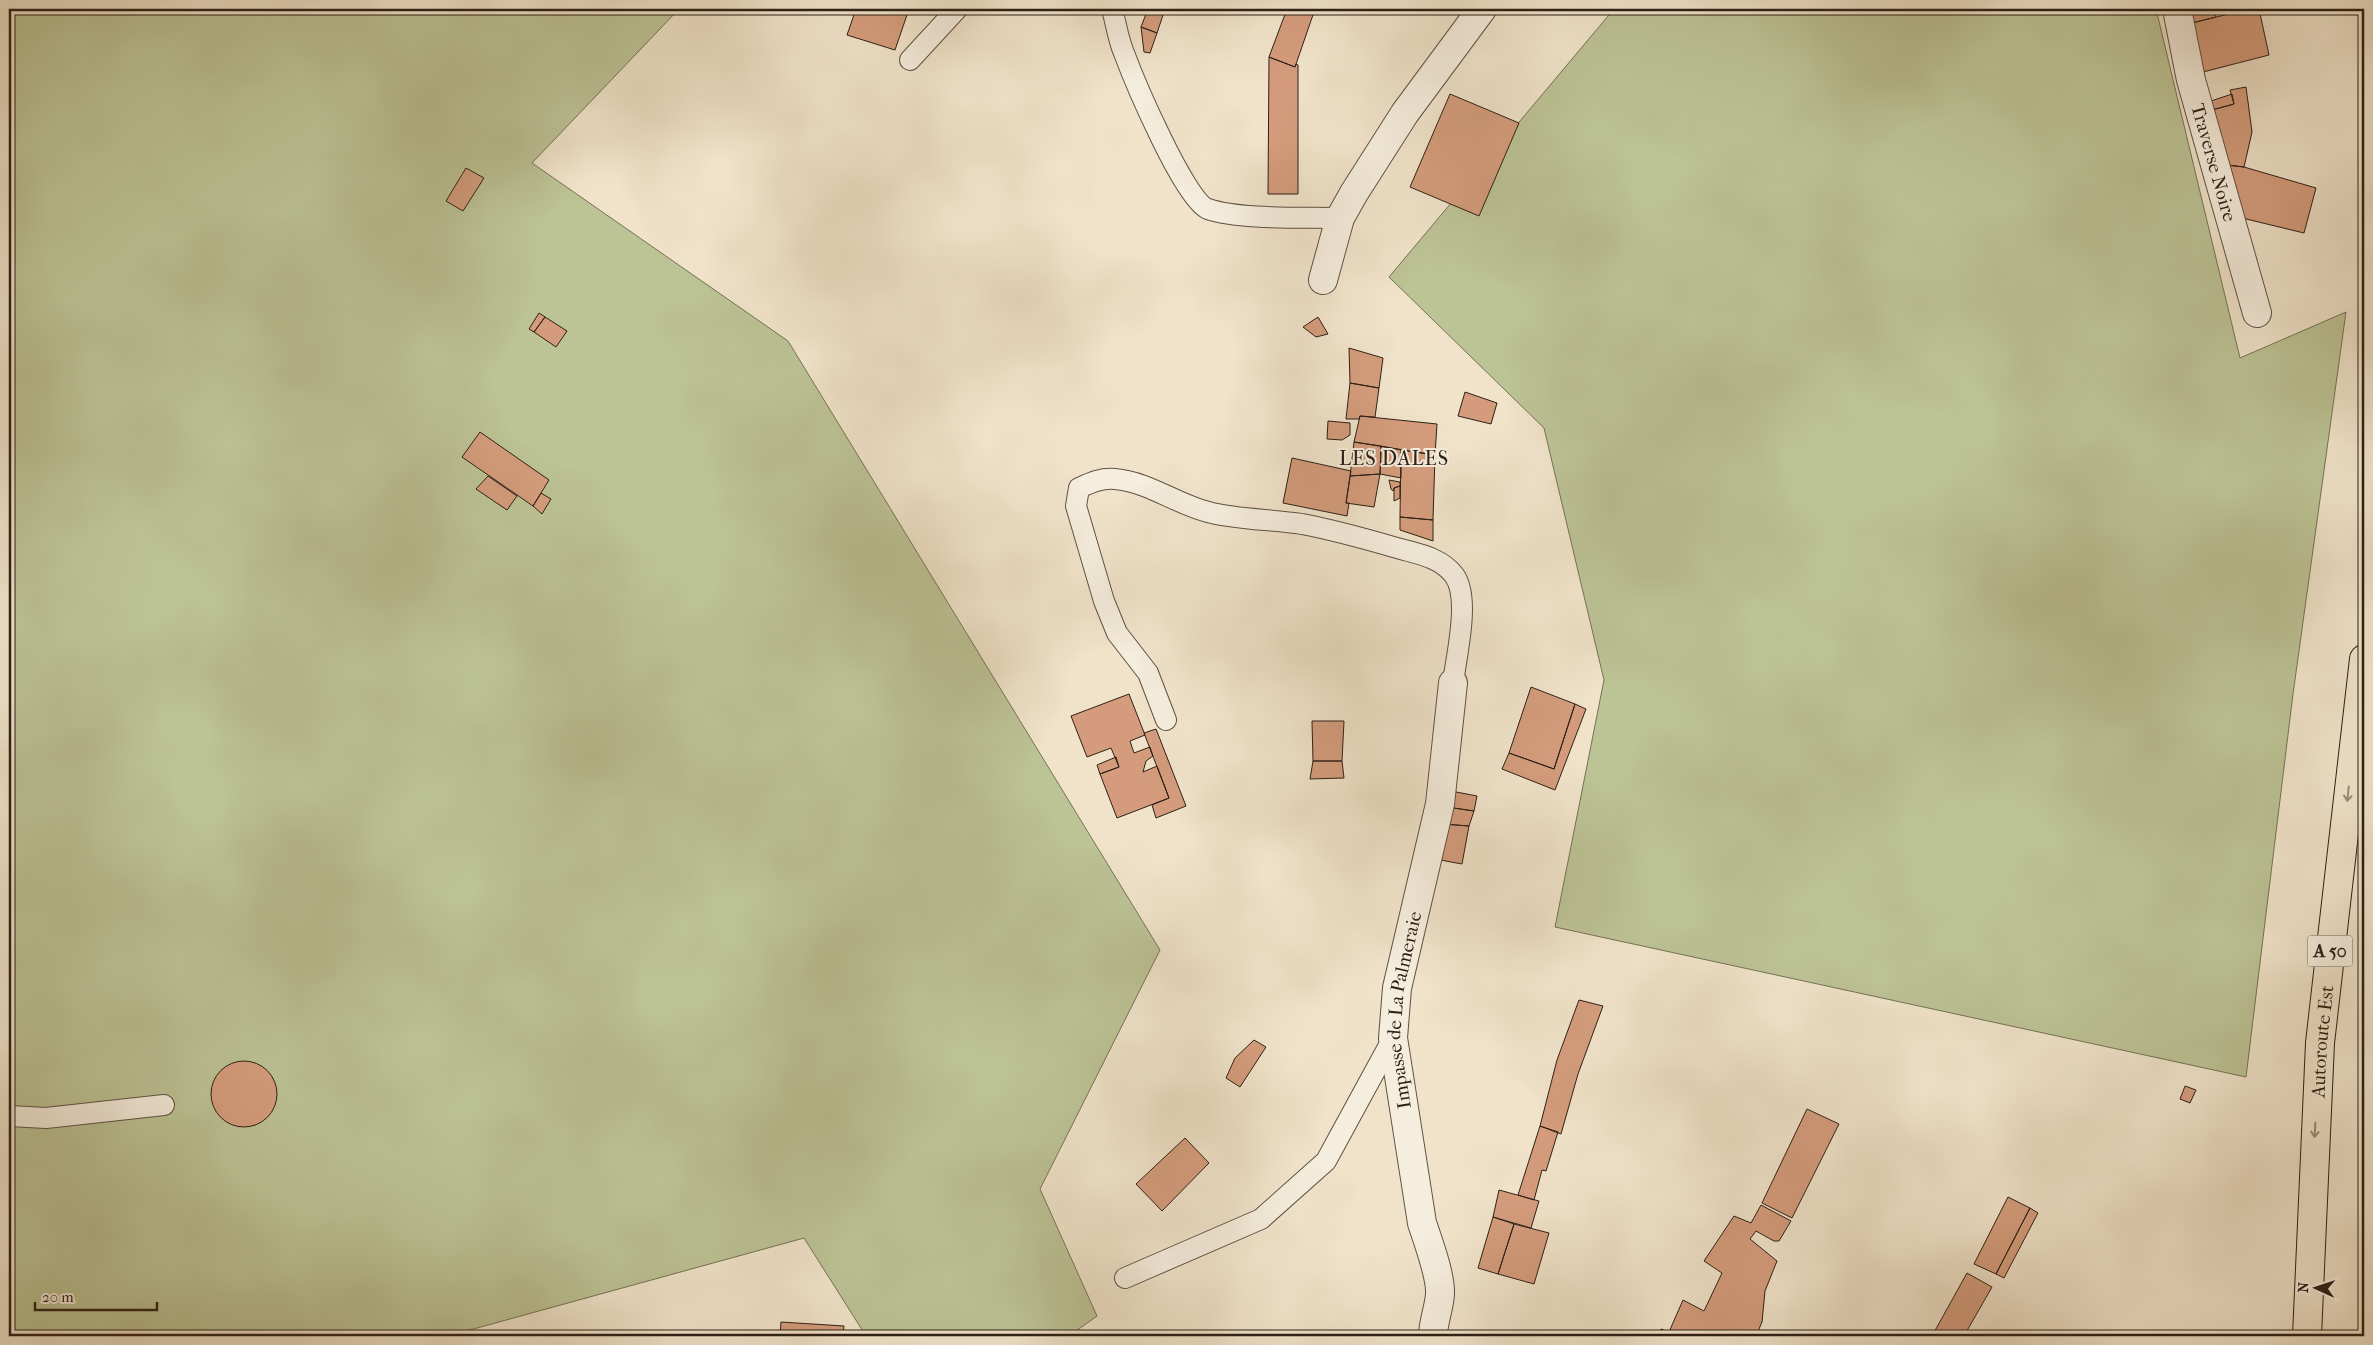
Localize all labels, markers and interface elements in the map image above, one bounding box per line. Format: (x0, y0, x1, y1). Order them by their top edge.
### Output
street label: Traverse Noire (2186, 101, 2241, 224)
district label: LES DALES (1339, 447, 1449, 470)
one-way arrow (2343, 786, 2352, 802)
street label: Impasse de La Palmeraie (1383, 909, 1427, 1110)
road number: A 50 (2308, 936, 2352, 966)
street label: Autoroute Est (2308, 984, 2339, 1099)
one-way arrow (2311, 1122, 2320, 1138)
north arrow (2290, 1262, 2340, 1312)
scale bar (35, 1280, 158, 1312)
text: N (2295, 1281, 2312, 1293)
text: 20 m (42, 1288, 74, 1306)

